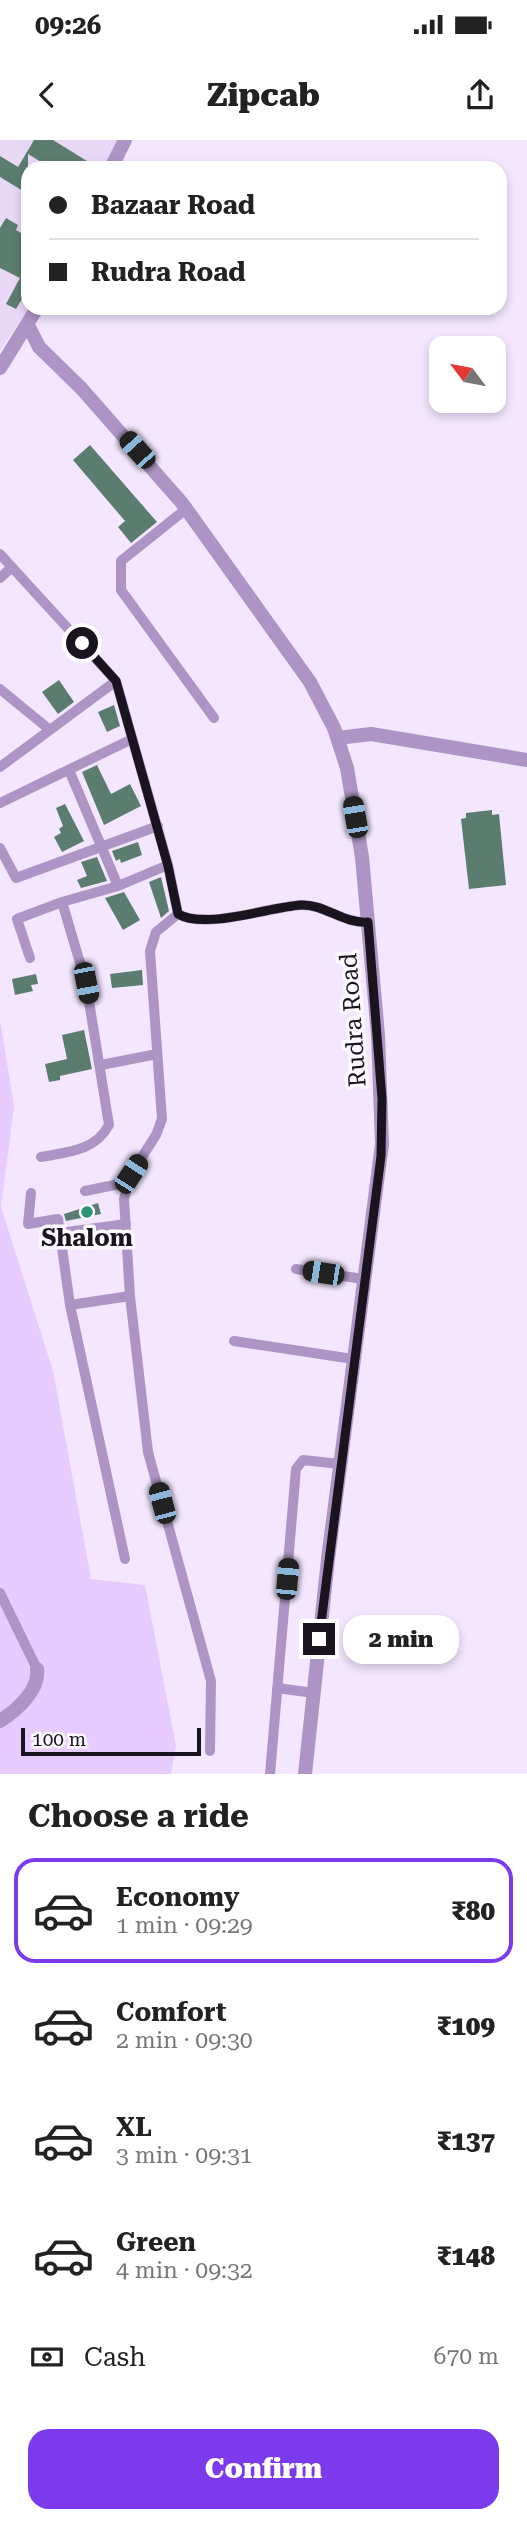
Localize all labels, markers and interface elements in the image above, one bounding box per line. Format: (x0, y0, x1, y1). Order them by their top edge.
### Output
text: 09:26 (35, 10, 101, 40)
icon: back (28, 76, 66, 114)
text: Zipcab (207, 76, 320, 114)
icon: share (461, 76, 499, 114)
text: Bazaar Road (91, 190, 255, 220)
text: Rudra Road (91, 257, 246, 287)
north arrow (429, 336, 506, 413)
map controls (429, 336, 506, 413)
car (116, 427, 159, 473)
route start (66, 627, 98, 659)
car (342, 794, 369, 840)
street label: Rudra Road (334, 952, 372, 1088)
car (72, 960, 101, 1006)
car (111, 1151, 152, 1197)
marker: Shalom (79, 1204, 95, 1220)
place label: Shalom (41, 1224, 133, 1252)
car (301, 1259, 346, 1287)
car (147, 1480, 178, 1526)
car (275, 1557, 300, 1601)
callout: 2 min (344, 1614, 459, 1664)
route end (303, 1623, 335, 1655)
text: 2 min (369, 1626, 433, 1653)
scale bar (21, 1725, 201, 1757)
text: 100 m (32, 1728, 86, 1751)
text: Choose a ride (28, 1797, 249, 1835)
icon: car (32, 1879, 95, 1942)
text: Economy (116, 1882, 239, 1912)
text: ₹80 (451, 1896, 495, 1926)
text: 1 min · 09:29 (116, 1912, 253, 1939)
icon: car (32, 1994, 95, 2057)
text: Comfort (116, 1997, 226, 2027)
text: ₹109 (437, 2011, 495, 2041)
text: 2 min · 09:30 (116, 2027, 253, 2054)
icon: car (32, 2109, 95, 2172)
text: XL (116, 2112, 152, 2142)
text: ₹137 (437, 2126, 495, 2156)
text: 3 min · 09:31 (116, 2142, 253, 2169)
icon: car (32, 2224, 95, 2287)
text: Green (116, 2227, 196, 2257)
text: ₹148 (437, 2241, 495, 2271)
text: 4 min · 09:32 (116, 2257, 253, 2284)
icon: cash (28, 2338, 66, 2376)
text: Cash (84, 2342, 146, 2372)
text: 670 m (434, 2343, 499, 2370)
button: Confirm (28, 2429, 499, 2509)

